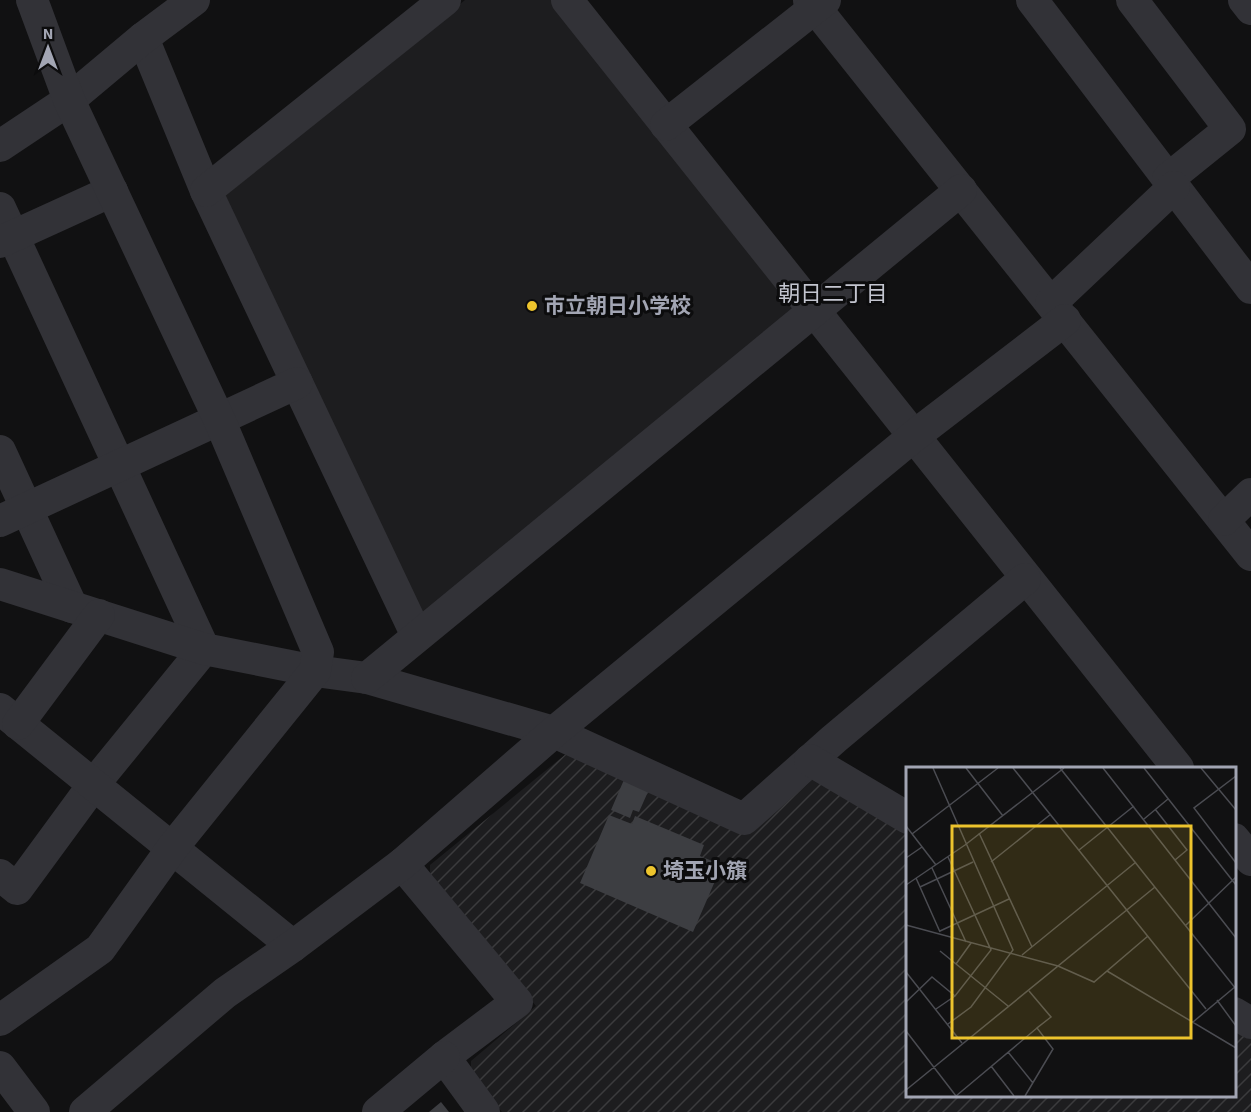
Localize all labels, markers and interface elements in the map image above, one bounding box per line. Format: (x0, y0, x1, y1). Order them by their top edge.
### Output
north arrow (18, 18, 78, 78)
text: N (43, 23, 53, 45)
district label: 朝日二丁目 (778, 278, 888, 310)
place label: 市立朝日小学校 (544, 291, 691, 321)
marker: 市立朝日小学校 (525, 299, 539, 313)
inset map (906, 767, 1236, 1097)
place label: 埼玉小籏 (663, 856, 747, 886)
marker: 埼玉小籏 (644, 864, 658, 878)

